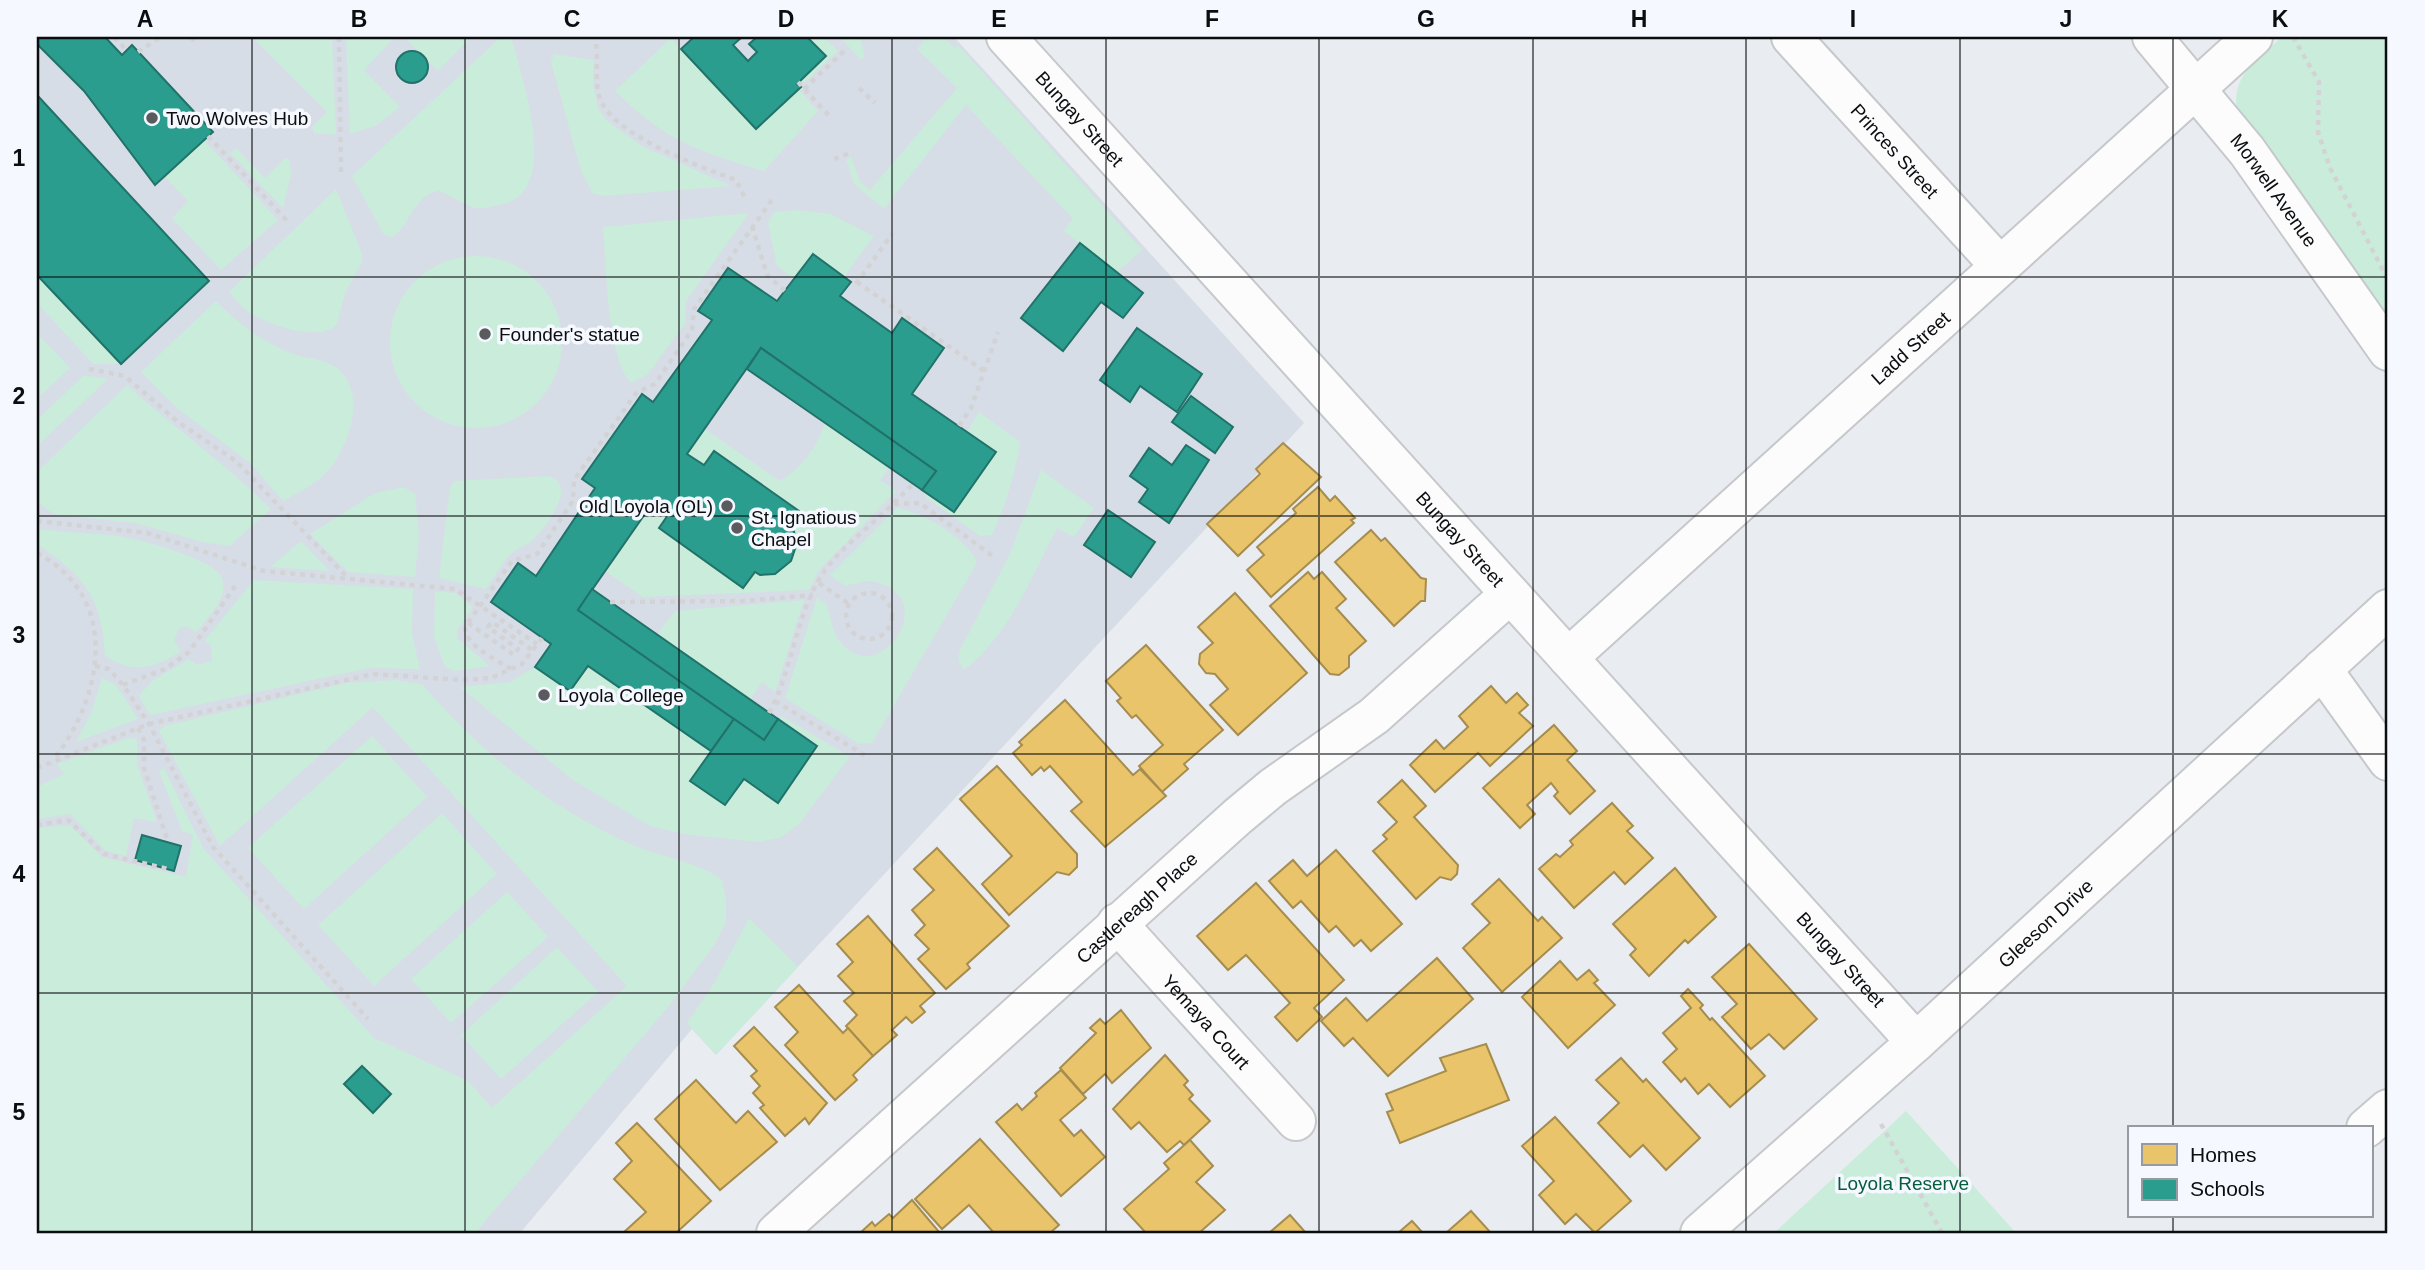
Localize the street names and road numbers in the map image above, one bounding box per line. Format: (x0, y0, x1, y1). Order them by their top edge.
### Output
street label: Bungay Street (1031, 67, 1128, 171)
street label: Princes Street (1846, 100, 1943, 203)
street label: Morwell Avenue (2226, 130, 2321, 251)
street label: Ladd Street (1867, 307, 1955, 389)
street label: Bungay Street (1412, 487, 1509, 591)
street label: Castlereagh Place (1072, 848, 1202, 968)
street label: Gleeson Drive (1994, 875, 2097, 972)
street label: Bungay Street (1792, 908, 1889, 1012)
street label: Yemaya Court (1158, 971, 1254, 1074)

